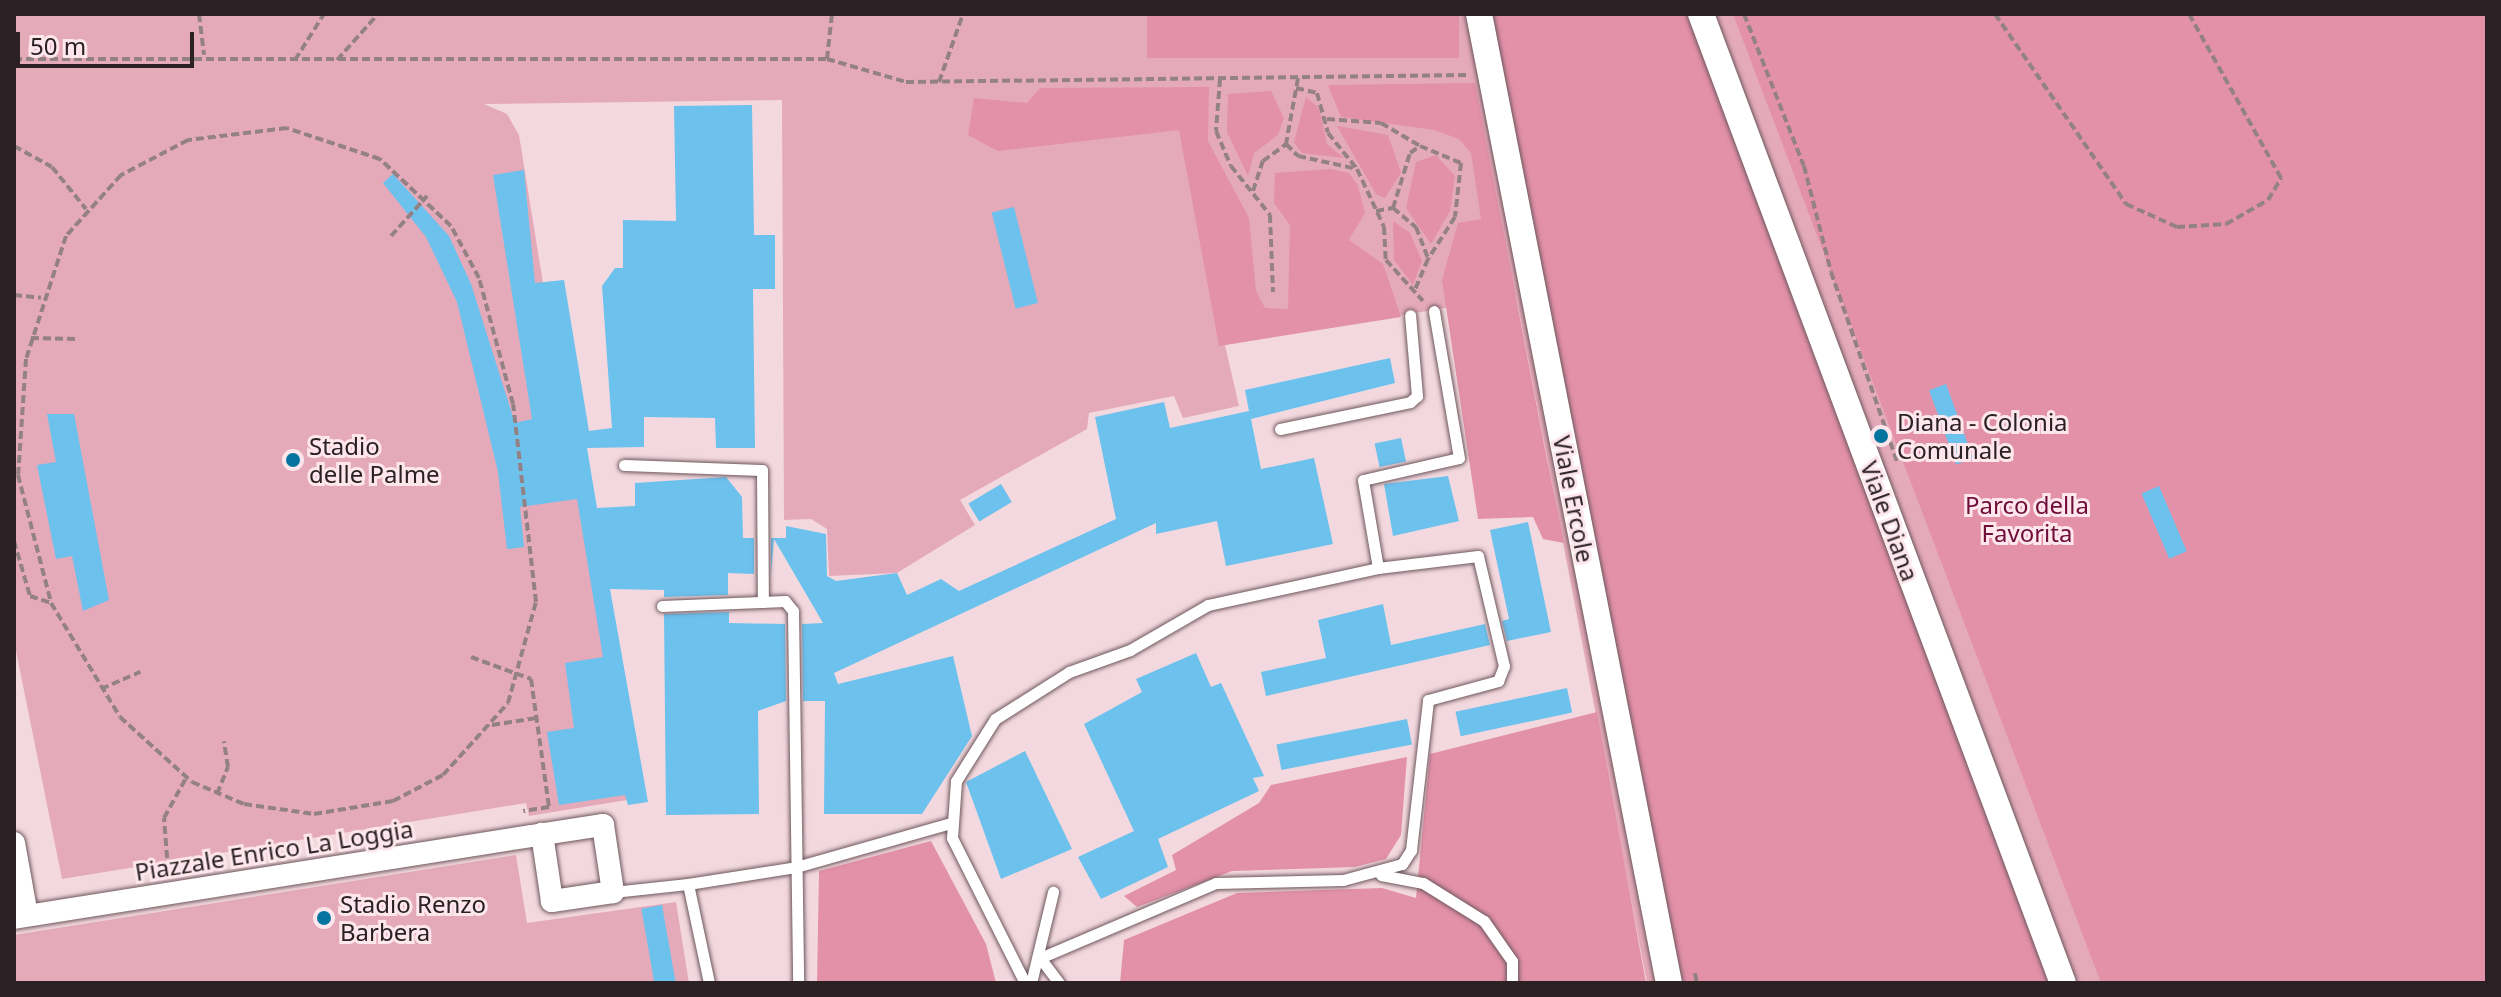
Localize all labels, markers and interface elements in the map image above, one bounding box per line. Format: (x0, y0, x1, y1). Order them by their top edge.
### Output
scale bar (20, 16, 198, 66)
text: 50 m (30, 29, 86, 62)
place label: Diana - Colonia Comunale (1897, 408, 2068, 464)
marker: Diana - Colonia Comunale (1872, 427, 1890, 445)
place label: Stadio delle Palme (309, 432, 440, 488)
street label: Viale Ercole (1548, 433, 1600, 565)
marker: Stadio delle Palme (284, 451, 302, 469)
street label: Viale Diana (1855, 457, 1925, 585)
park label: Parco della Favorita (1965, 491, 2089, 547)
street label: Piazzale Enrico La Loggia (133, 814, 415, 886)
place label: Stadio Renzo Barbera (340, 890, 486, 946)
marker: Stadio Renzo Barbera (315, 909, 333, 927)

